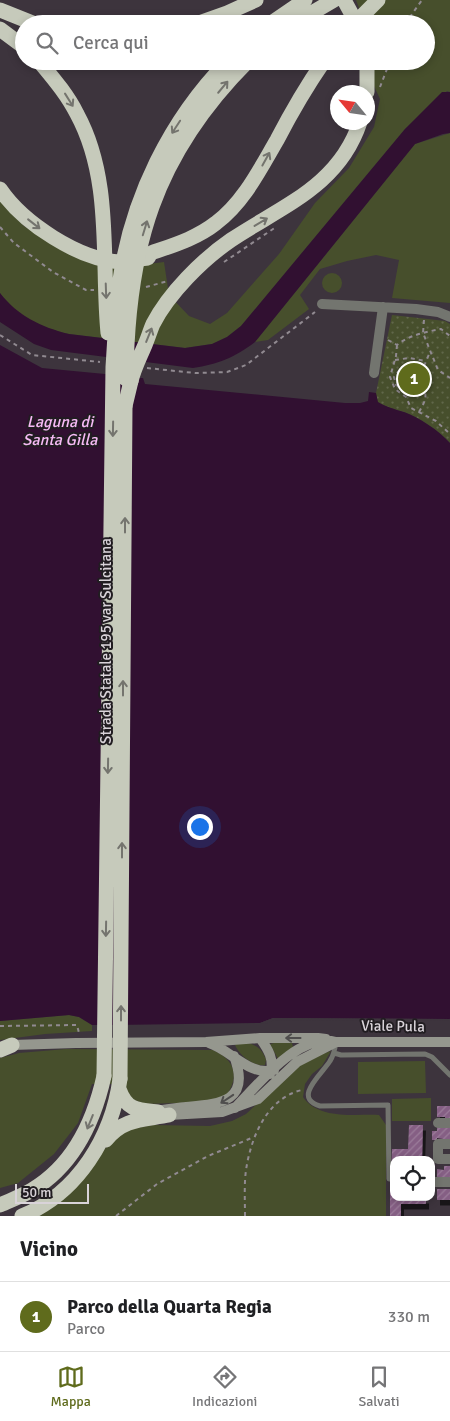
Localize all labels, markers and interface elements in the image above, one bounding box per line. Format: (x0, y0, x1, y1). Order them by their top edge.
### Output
search box (15, 15, 435, 70)
icon: search (33, 29, 61, 57)
text: Cerca qui (73, 31, 149, 55)
one-way arrow (217, 81, 228, 94)
north arrow (330, 85, 375, 130)
one-way arrow (64, 92, 74, 106)
one-way arrow (171, 119, 181, 133)
one-way arrow (261, 153, 271, 167)
one-way arrow (254, 217, 268, 227)
one-way arrow (28, 218, 41, 229)
one-way arrow (140, 221, 150, 237)
one-way arrow (101, 283, 110, 299)
one-way arrow (144, 328, 154, 343)
pin: 1 (398, 360, 430, 398)
water label: Laguna di Santa Gilla (23, 412, 98, 450)
one-way arrow (108, 421, 117, 437)
one-way arrow (120, 517, 129, 533)
street label: Strada Statale 195 var Sulcitana (97, 538, 115, 744)
one-way arrow (118, 680, 128, 696)
one-way arrow (103, 758, 113, 774)
your location (187, 814, 213, 840)
one-way arrow (117, 842, 127, 858)
one-way arrow (101, 921, 110, 937)
one-way arrow (116, 1005, 126, 1021)
street label: Viale Pula (361, 1016, 425, 1036)
one-way arrow (286, 1033, 302, 1043)
one-way arrow (220, 1094, 234, 1104)
one-way arrow (85, 1114, 94, 1129)
map controls (390, 1156, 435, 1201)
button: locate (390, 1156, 435, 1201)
scale bar (15, 1181, 89, 1204)
text: 50 m (22, 1184, 51, 1201)
text: Vicino (20, 1236, 78, 1262)
text: Parco della Quarta Regia (67, 1295, 272, 1319)
text: 1 (32, 1307, 40, 1327)
text: 330 m (388, 1307, 430, 1327)
text: Parco (67, 1319, 105, 1339)
tab: Mappa (51, 1363, 91, 1410)
tab: Indicazioni (192, 1363, 257, 1410)
tab: Salvati (358, 1363, 399, 1410)

